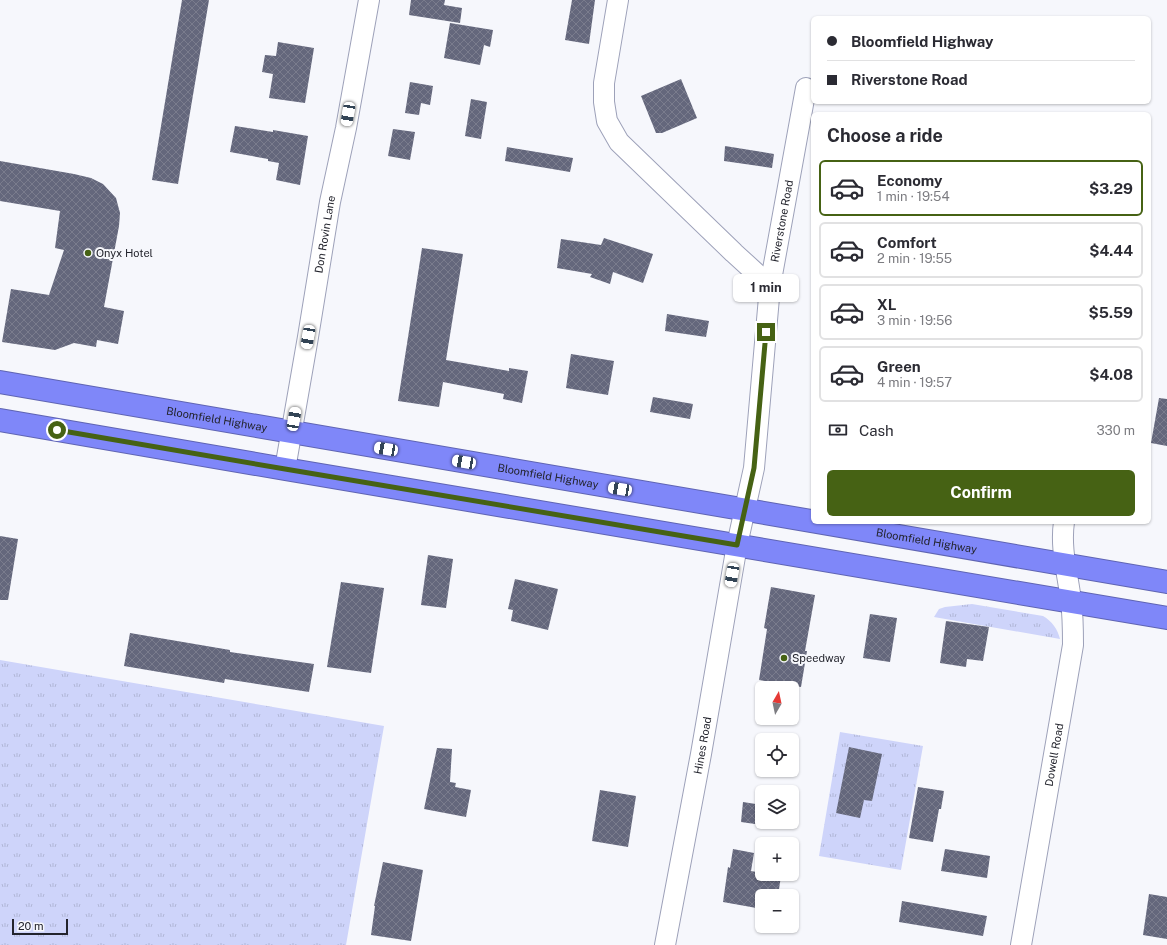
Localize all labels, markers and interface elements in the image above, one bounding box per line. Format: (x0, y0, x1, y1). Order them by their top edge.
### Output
text: Bloomfield Highway (851, 33, 994, 50)
text: Riverstone Road (851, 71, 968, 88)
car (340, 101, 356, 127)
text: Choose a ride (827, 125, 943, 146)
icon: car (829, 170, 865, 206)
text: Economy (877, 172, 942, 189)
street label: Riverstone Road (768, 179, 795, 263)
text: $3.29 (1089, 180, 1133, 197)
text: 1 min · 19:54 (877, 189, 950, 204)
street label: Don Rovin Lane (312, 194, 337, 274)
icon: car (829, 232, 865, 268)
text: Comfort (877, 234, 937, 251)
text: $4.44 (1089, 242, 1133, 259)
place label: Onyx Hotel (96, 247, 153, 259)
marker: Onyx Hotel (83, 248, 93, 258)
text: 2 min · 19:55 (877, 251, 952, 266)
callout: 1 min (733, 274, 799, 302)
text: 1 min (750, 280, 782, 295)
icon: car (829, 294, 865, 330)
text: XL (877, 296, 896, 313)
text: $5.59 (1089, 304, 1133, 321)
text: 3 min · 19:56 (877, 313, 952, 328)
route end (757, 323, 775, 341)
car (300, 324, 316, 350)
icon: car (829, 356, 865, 392)
text: Green (877, 358, 921, 375)
text: $4.08 (1089, 366, 1133, 383)
text: 4 min · 19:57 (877, 375, 952, 390)
street label: Bloomfield Highway (165, 405, 268, 434)
car (286, 406, 302, 432)
icon: cash (827, 419, 849, 441)
route start (48, 421, 66, 439)
text: Cash (859, 422, 894, 439)
text: 330 m (1096, 423, 1135, 438)
car (373, 441, 399, 457)
car (451, 454, 477, 470)
street label: Bloomfield Highway (497, 461, 600, 490)
button: Confirm (827, 470, 1135, 516)
car (607, 481, 633, 497)
street label: Bloomfield Highway (875, 526, 978, 555)
car (724, 562, 740, 588)
place label: Speedway (792, 652, 845, 664)
marker: Speedway (779, 653, 789, 663)
north arrow (755, 681, 799, 725)
map controls (755, 681, 799, 933)
street label: Hines Road (691, 716, 713, 775)
street label: Dowell Road (1043, 722, 1065, 787)
button: locate (755, 733, 799, 777)
button: layers (755, 785, 799, 829)
button: + (755, 837, 799, 881)
button: − (755, 889, 799, 933)
scale bar (12, 917, 68, 936)
text: 20 m (18, 920, 43, 932)

